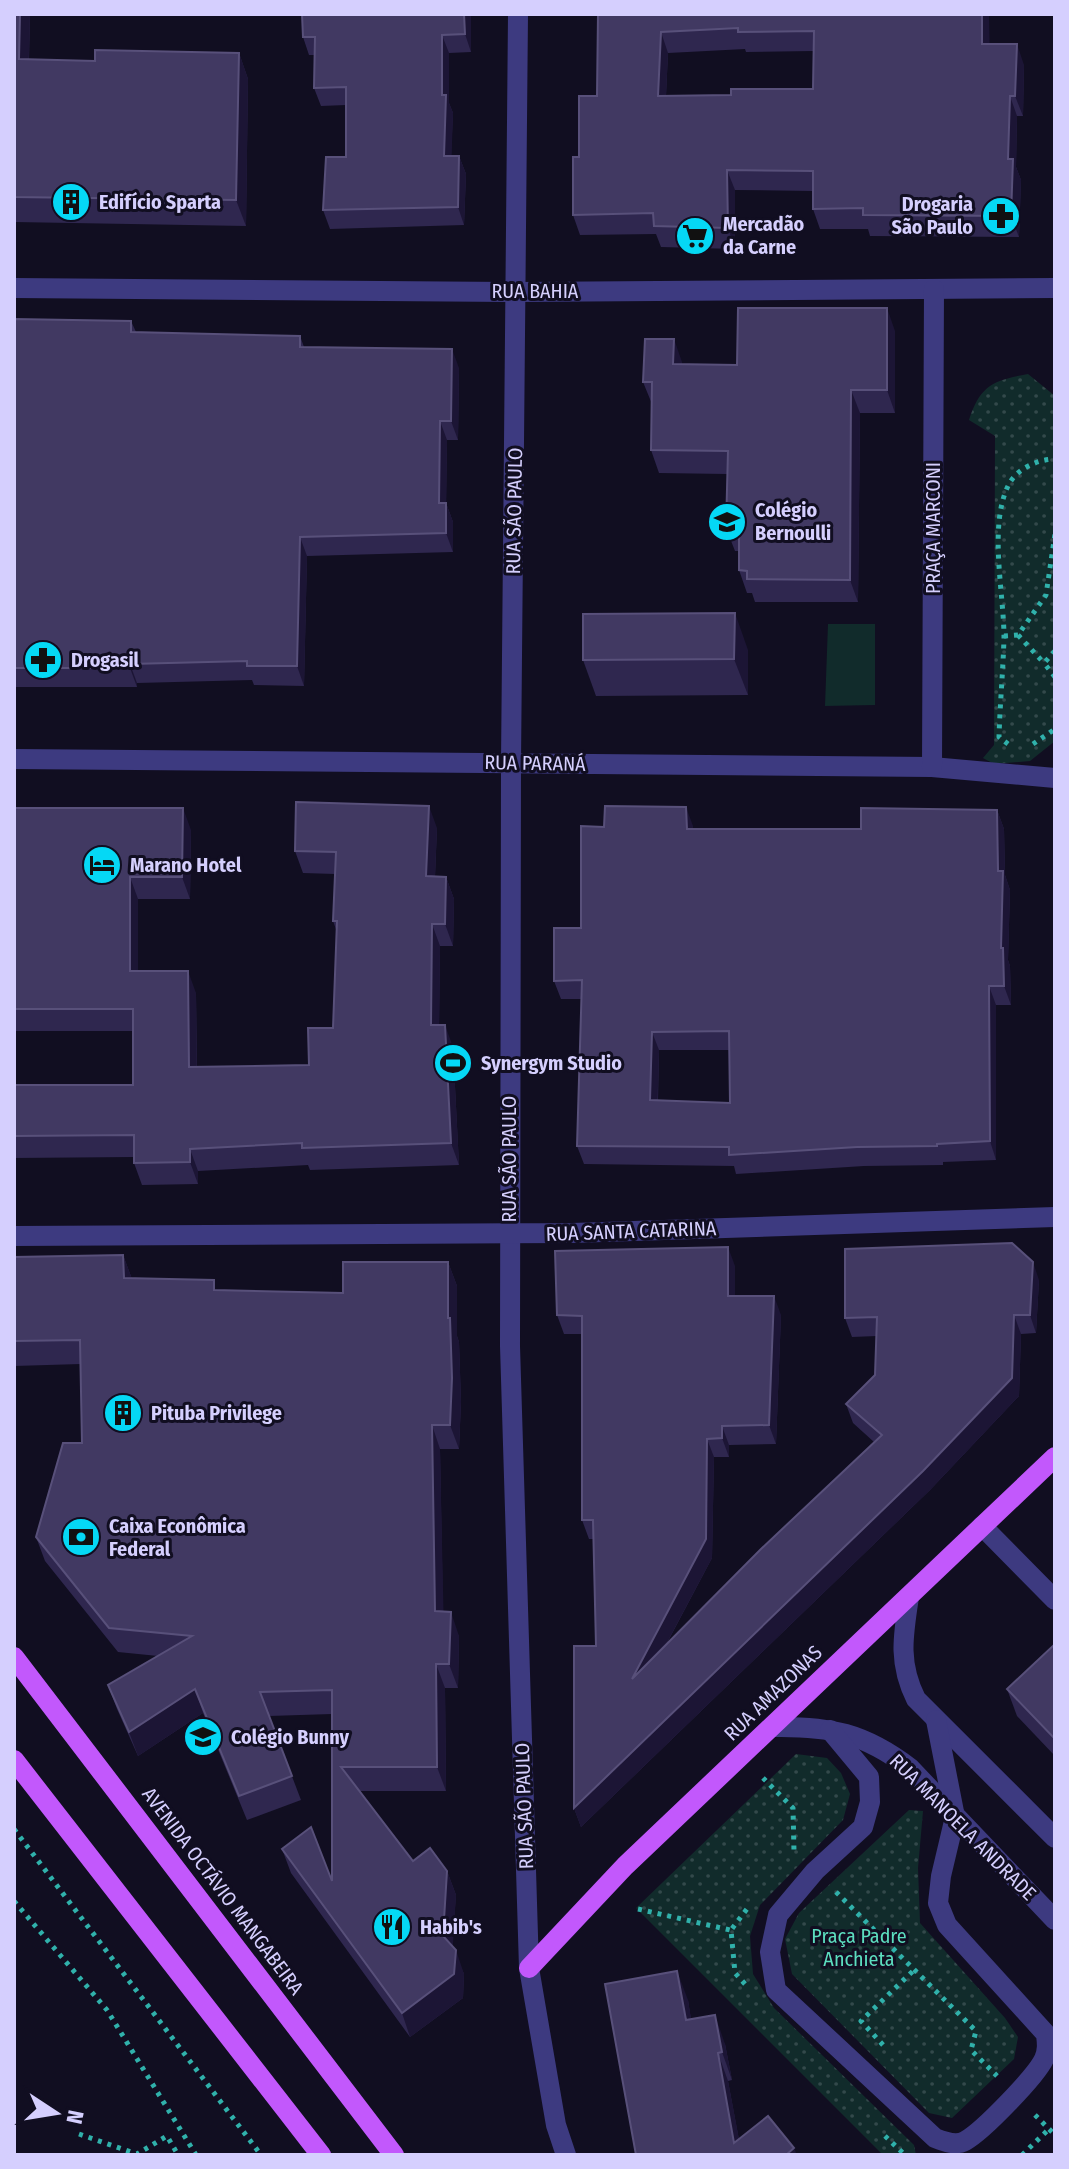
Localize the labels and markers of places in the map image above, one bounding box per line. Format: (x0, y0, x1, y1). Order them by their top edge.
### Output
building icon: Edifício Sparta (50, 181, 92, 223)
place label: Edifício Sparta (99, 190, 221, 214)
place label: Drogaria São Paulo (892, 192, 973, 239)
pharmacy icon: Drogaria São Paulo (980, 195, 1022, 237)
place label: Mercadão da Carne (723, 212, 805, 259)
supermarket icon: Mercadão da Carne (674, 215, 716, 257)
place label: Colégio Bernoulli (755, 498, 831, 545)
school or university icon: Colégio Bernoulli (706, 501, 748, 543)
pharmacy icon: Drogasil (22, 639, 64, 681)
place label: Drogasil (71, 648, 140, 672)
hotel icon: Marano Hotel (81, 844, 123, 886)
place label: Marano Hotel (130, 853, 242, 877)
sports icon: Synergym Studio (432, 1042, 474, 1084)
place label: Synergym Studio (481, 1051, 622, 1075)
building icon: Pituba Privilege (102, 1392, 144, 1434)
place label: Pituba Privilege (151, 1401, 282, 1425)
place label: Caixa Econômica Federal (109, 1514, 246, 1561)
bank icon: Caixa Econômica Federal (60, 1516, 102, 1558)
school or university icon: Colégio Bunny (182, 1716, 224, 1758)
place label: Colégio Bunny (231, 1725, 350, 1749)
restaurant icon: Habib's (371, 1906, 413, 1948)
place label: Habib's (420, 1915, 482, 1939)

